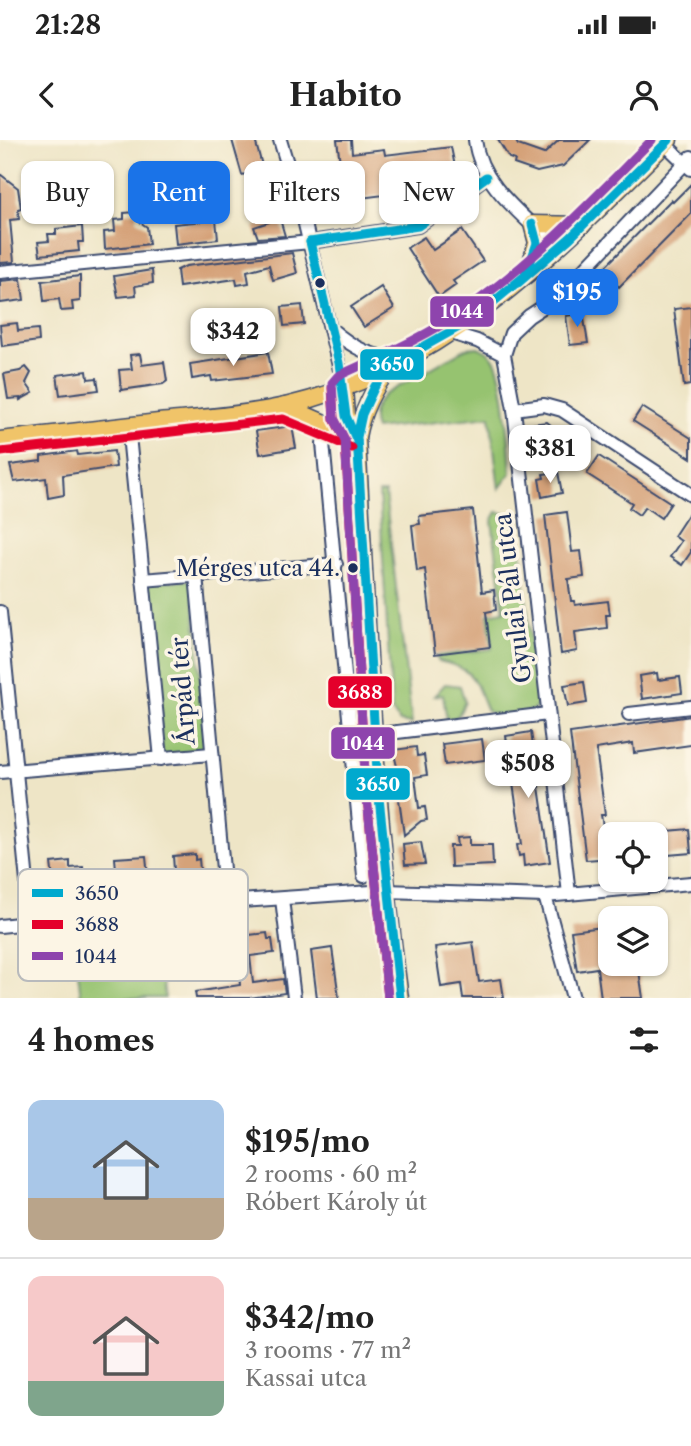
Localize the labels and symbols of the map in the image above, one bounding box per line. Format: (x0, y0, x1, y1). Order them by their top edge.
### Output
pin: $195 (536, 270, 618, 329)
unlabelled marker (313, 276, 327, 290)
line badge: 1044 (429, 295, 495, 328)
text: 1044 (441, 300, 484, 323)
pin: $342 (192, 308, 274, 368)
line badge: 3650 (359, 348, 425, 381)
text: 3650 (370, 353, 414, 376)
pin: $381 (509, 426, 591, 485)
street label: Gyulai Pál utca (488, 511, 537, 685)
place label: Mérges utca 44. (176, 555, 340, 582)
marker: Mérges utca 44. (346, 561, 360, 575)
street label: Árpád tér (164, 636, 201, 747)
line badge: 3688 (327, 675, 393, 709)
text: 3688 (337, 681, 383, 704)
line badge: 1044 (330, 726, 396, 760)
text: 1044 (342, 732, 385, 755)
pin: $508 (487, 740, 569, 800)
line badge: 3650 (345, 767, 411, 801)
text: 3650 (356, 773, 400, 796)
legend (18, 869, 248, 981)
text: 3650 (75, 882, 119, 905)
text: 3688 (75, 913, 119, 936)
text: 1044 (75, 945, 117, 968)

